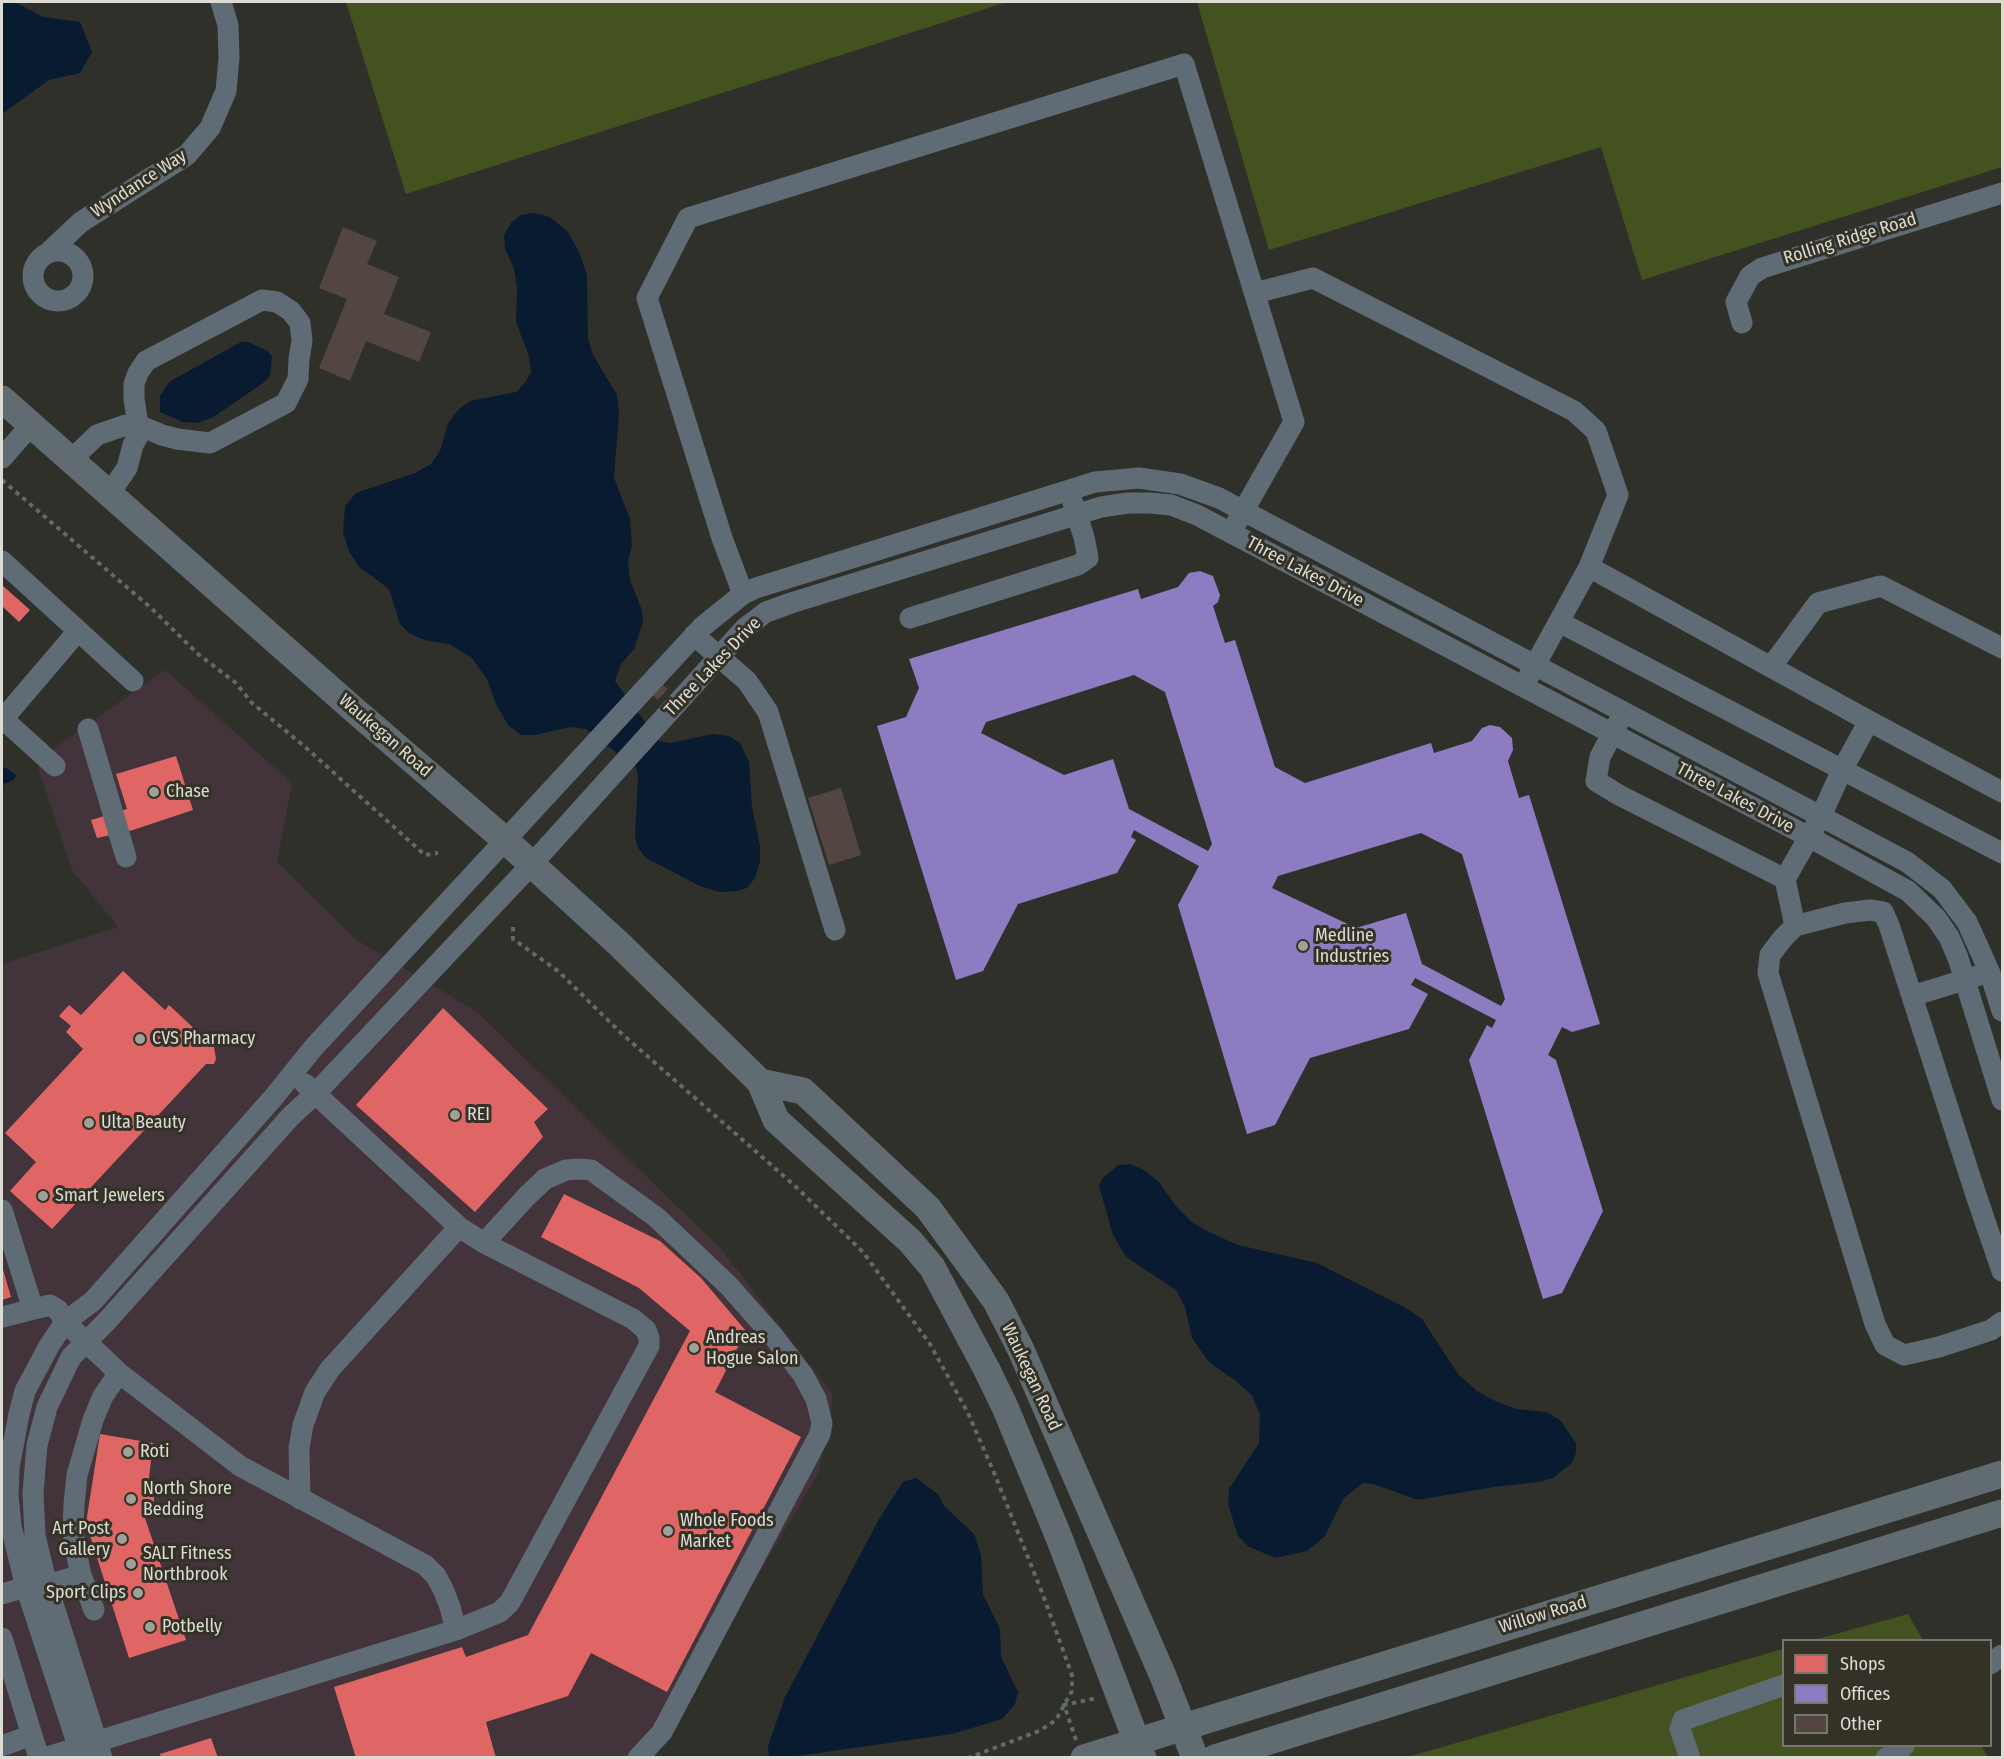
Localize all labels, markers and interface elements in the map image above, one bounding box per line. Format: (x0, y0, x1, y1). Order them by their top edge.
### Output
street label: Wyndance Way (87, 145, 191, 223)
street label: Rolling Ridge Road (1781, 209, 1919, 269)
street label: Three Lakes Drive (1243, 532, 1367, 612)
street label: Three Lakes Drive (660, 613, 766, 721)
street label: Waukegan Road (334, 690, 436, 782)
street label: Three Lakes Drive (1673, 758, 1797, 838)
place label: Chase (166, 781, 210, 803)
marker: Chase (147, 785, 161, 799)
place label: Medline Industries (1315, 925, 1389, 968)
marker: Medline Industries (1296, 939, 1310, 953)
place label: CVS Pharmacy (152, 1028, 255, 1050)
marker: CVS Pharmacy (133, 1032, 147, 1046)
place label: REI (467, 1104, 490, 1126)
marker: REI (448, 1108, 462, 1122)
place label: Ulta Beauty (101, 1112, 186, 1134)
marker: Ulta Beauty (82, 1116, 96, 1130)
place label: Smart Jewelers (55, 1185, 165, 1207)
marker: Smart Jewelers (36, 1189, 50, 1203)
street label: Waukegan Road (997, 1320, 1065, 1434)
place label: Andreas Hogue Salon (706, 1327, 798, 1370)
marker: Andreas Hogue Salon (687, 1341, 701, 1355)
place label: Roti (140, 1441, 169, 1463)
marker: Roti (121, 1445, 135, 1459)
place label: North Shore Bedding (143, 1478, 232, 1520)
marker: North Shore Bedding (124, 1492, 138, 1506)
place label: Whole Foods Market (680, 1510, 774, 1552)
place label: Art Post Gallery (52, 1518, 110, 1561)
marker: Whole Foods Market (661, 1524, 675, 1538)
marker: Art Post Gallery (115, 1532, 129, 1546)
place label: SALT Fitness Northbrook (143, 1543, 232, 1586)
marker: SALT Fitness Northbrook (124, 1557, 138, 1571)
place label: Sport Clips (46, 1582, 126, 1604)
marker: Sport Clips (131, 1586, 145, 1600)
street label: Willow Road (1497, 1591, 1589, 1639)
place label: Potbelly (162, 1616, 222, 1638)
marker: Potbelly (143, 1620, 157, 1634)
legend (1782, 1639, 1992, 1747)
text: Shops (1840, 1653, 1885, 1675)
text: Offices (1840, 1683, 1890, 1705)
text: Other (1840, 1713, 1882, 1735)

